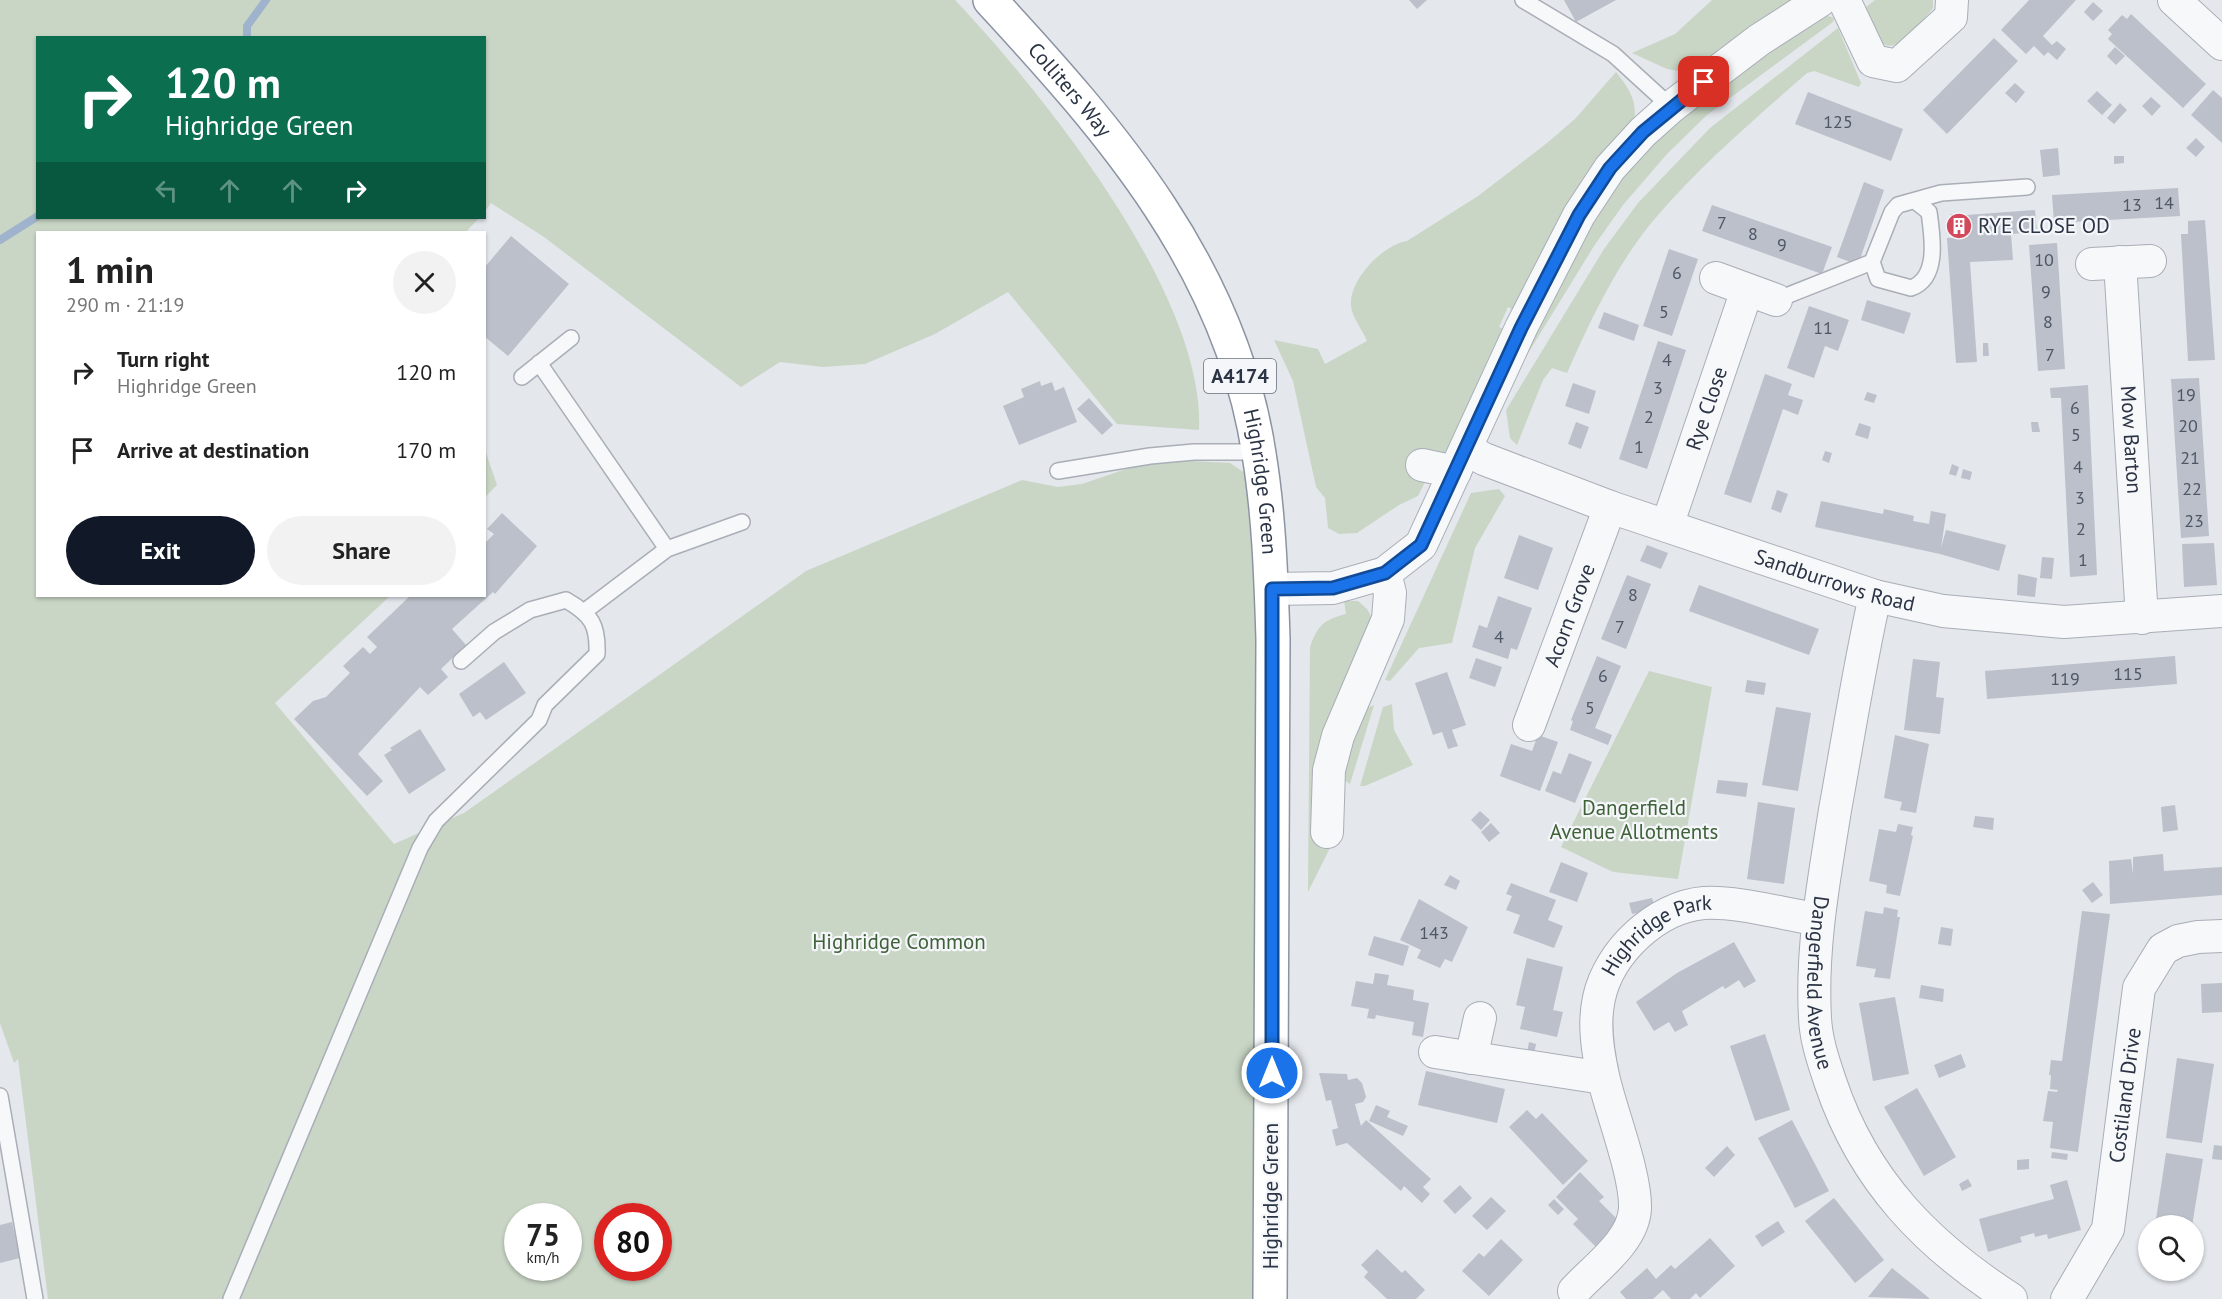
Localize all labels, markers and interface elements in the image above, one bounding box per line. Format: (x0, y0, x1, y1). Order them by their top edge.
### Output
street label: Colliters Way (1022, 36, 1118, 142)
text: 120 m (165, 55, 281, 110)
pin (1678, 56, 1729, 107)
icon: right (66, 60, 144, 138)
icon: arrive (1687, 65, 1720, 98)
text: Highridge Green (165, 108, 354, 142)
house number: 125 (1823, 110, 1853, 133)
icon: left (150, 174, 183, 207)
icon: ahead (213, 174, 246, 207)
icon: ahead (276, 174, 309, 207)
icon: right (339, 174, 372, 207)
house number: 14 (2154, 191, 2174, 214)
house number: 13 (2122, 193, 2142, 216)
house number: 7 (1717, 211, 1727, 234)
building icon: RYE CLOSE OD (1944, 211, 1974, 241)
place label: RYE CLOSE OD (1978, 212, 2110, 239)
house number: 8 (1748, 222, 1758, 245)
house number: 9 (1777, 233, 1787, 256)
text: 1 min (66, 246, 154, 293)
house number: 10 (2034, 248, 2054, 271)
button: close (393, 251, 456, 314)
house number: 6 (1672, 261, 1682, 284)
house number: 9 (2041, 280, 2051, 303)
text: 290 m · 21:19 (66, 292, 184, 318)
house number: 5 (1659, 300, 1669, 323)
house number: 8 (2043, 310, 2053, 333)
house number: 11 (1813, 316, 1833, 339)
house number: 7 (2045, 343, 2055, 366)
text: Turn right (117, 345, 209, 373)
house number: 4 (1662, 348, 1672, 371)
icon: right (66, 356, 99, 389)
text: 120 m (396, 358, 456, 386)
road number: A4174 (1204, 359, 1276, 393)
street label: Rye Close (1680, 363, 1733, 454)
text: Highridge Green (117, 373, 257, 399)
house number: 3 (1653, 376, 1663, 399)
house number: 19 (2176, 383, 2196, 406)
street label: Mow Barton (2115, 385, 2148, 495)
house number: 6 (2070, 396, 2080, 419)
house number: 2 (1644, 405, 1654, 428)
street label: Highridge Green (1238, 406, 1283, 555)
house number: 20 (2178, 414, 2198, 437)
house number: 5 (2071, 423, 2081, 446)
icon: arrive (66, 434, 99, 467)
house number: 1 (1634, 435, 1644, 458)
text: Arrive at destination (117, 436, 309, 464)
text: 170 m (396, 436, 456, 464)
house number: 21 (2180, 446, 2200, 469)
house number: 4 (2073, 455, 2083, 478)
house number: 22 (2182, 477, 2202, 500)
house number: 3 (2075, 486, 2085, 509)
house number: 23 (2184, 509, 2204, 532)
button: Exit (66, 516, 255, 585)
button: Share (267, 516, 456, 585)
house number: 2 (2076, 517, 2086, 540)
street label: Sandburrows Road (1751, 543, 1917, 617)
house number: 1 (2078, 548, 2088, 571)
street label: Acorn Grove (1538, 560, 1601, 671)
house number: 8 (1628, 583, 1638, 606)
house number: 7 (1615, 615, 1625, 638)
house number: 4 (1494, 625, 1504, 648)
house number: 115 (2113, 662, 2143, 685)
house number: 6 (1598, 664, 1608, 687)
house number: 119 (2050, 667, 2080, 690)
house number: 5 (1585, 696, 1595, 719)
park label: Dangerfield Avenue Allotments (1550, 794, 1718, 845)
street label: Highridge Park (1595, 889, 1712, 981)
street label: Dangerfield Avenue (1801, 894, 1839, 1073)
house number: 143 (1419, 921, 1449, 944)
park label: Highridge Common (812, 928, 986, 955)
street label: Costiland Drive (2103, 1026, 2147, 1164)
position arrow (1240, 1041, 1304, 1105)
street label: Highridge Green (1257, 1123, 1284, 1269)
speed limit sign: 80 (594, 1203, 672, 1281)
text: 75 (526, 1215, 560, 1254)
map controls (2138, 1215, 2204, 1281)
button: search (2138, 1215, 2204, 1281)
text: km/h (527, 1248, 559, 1267)

